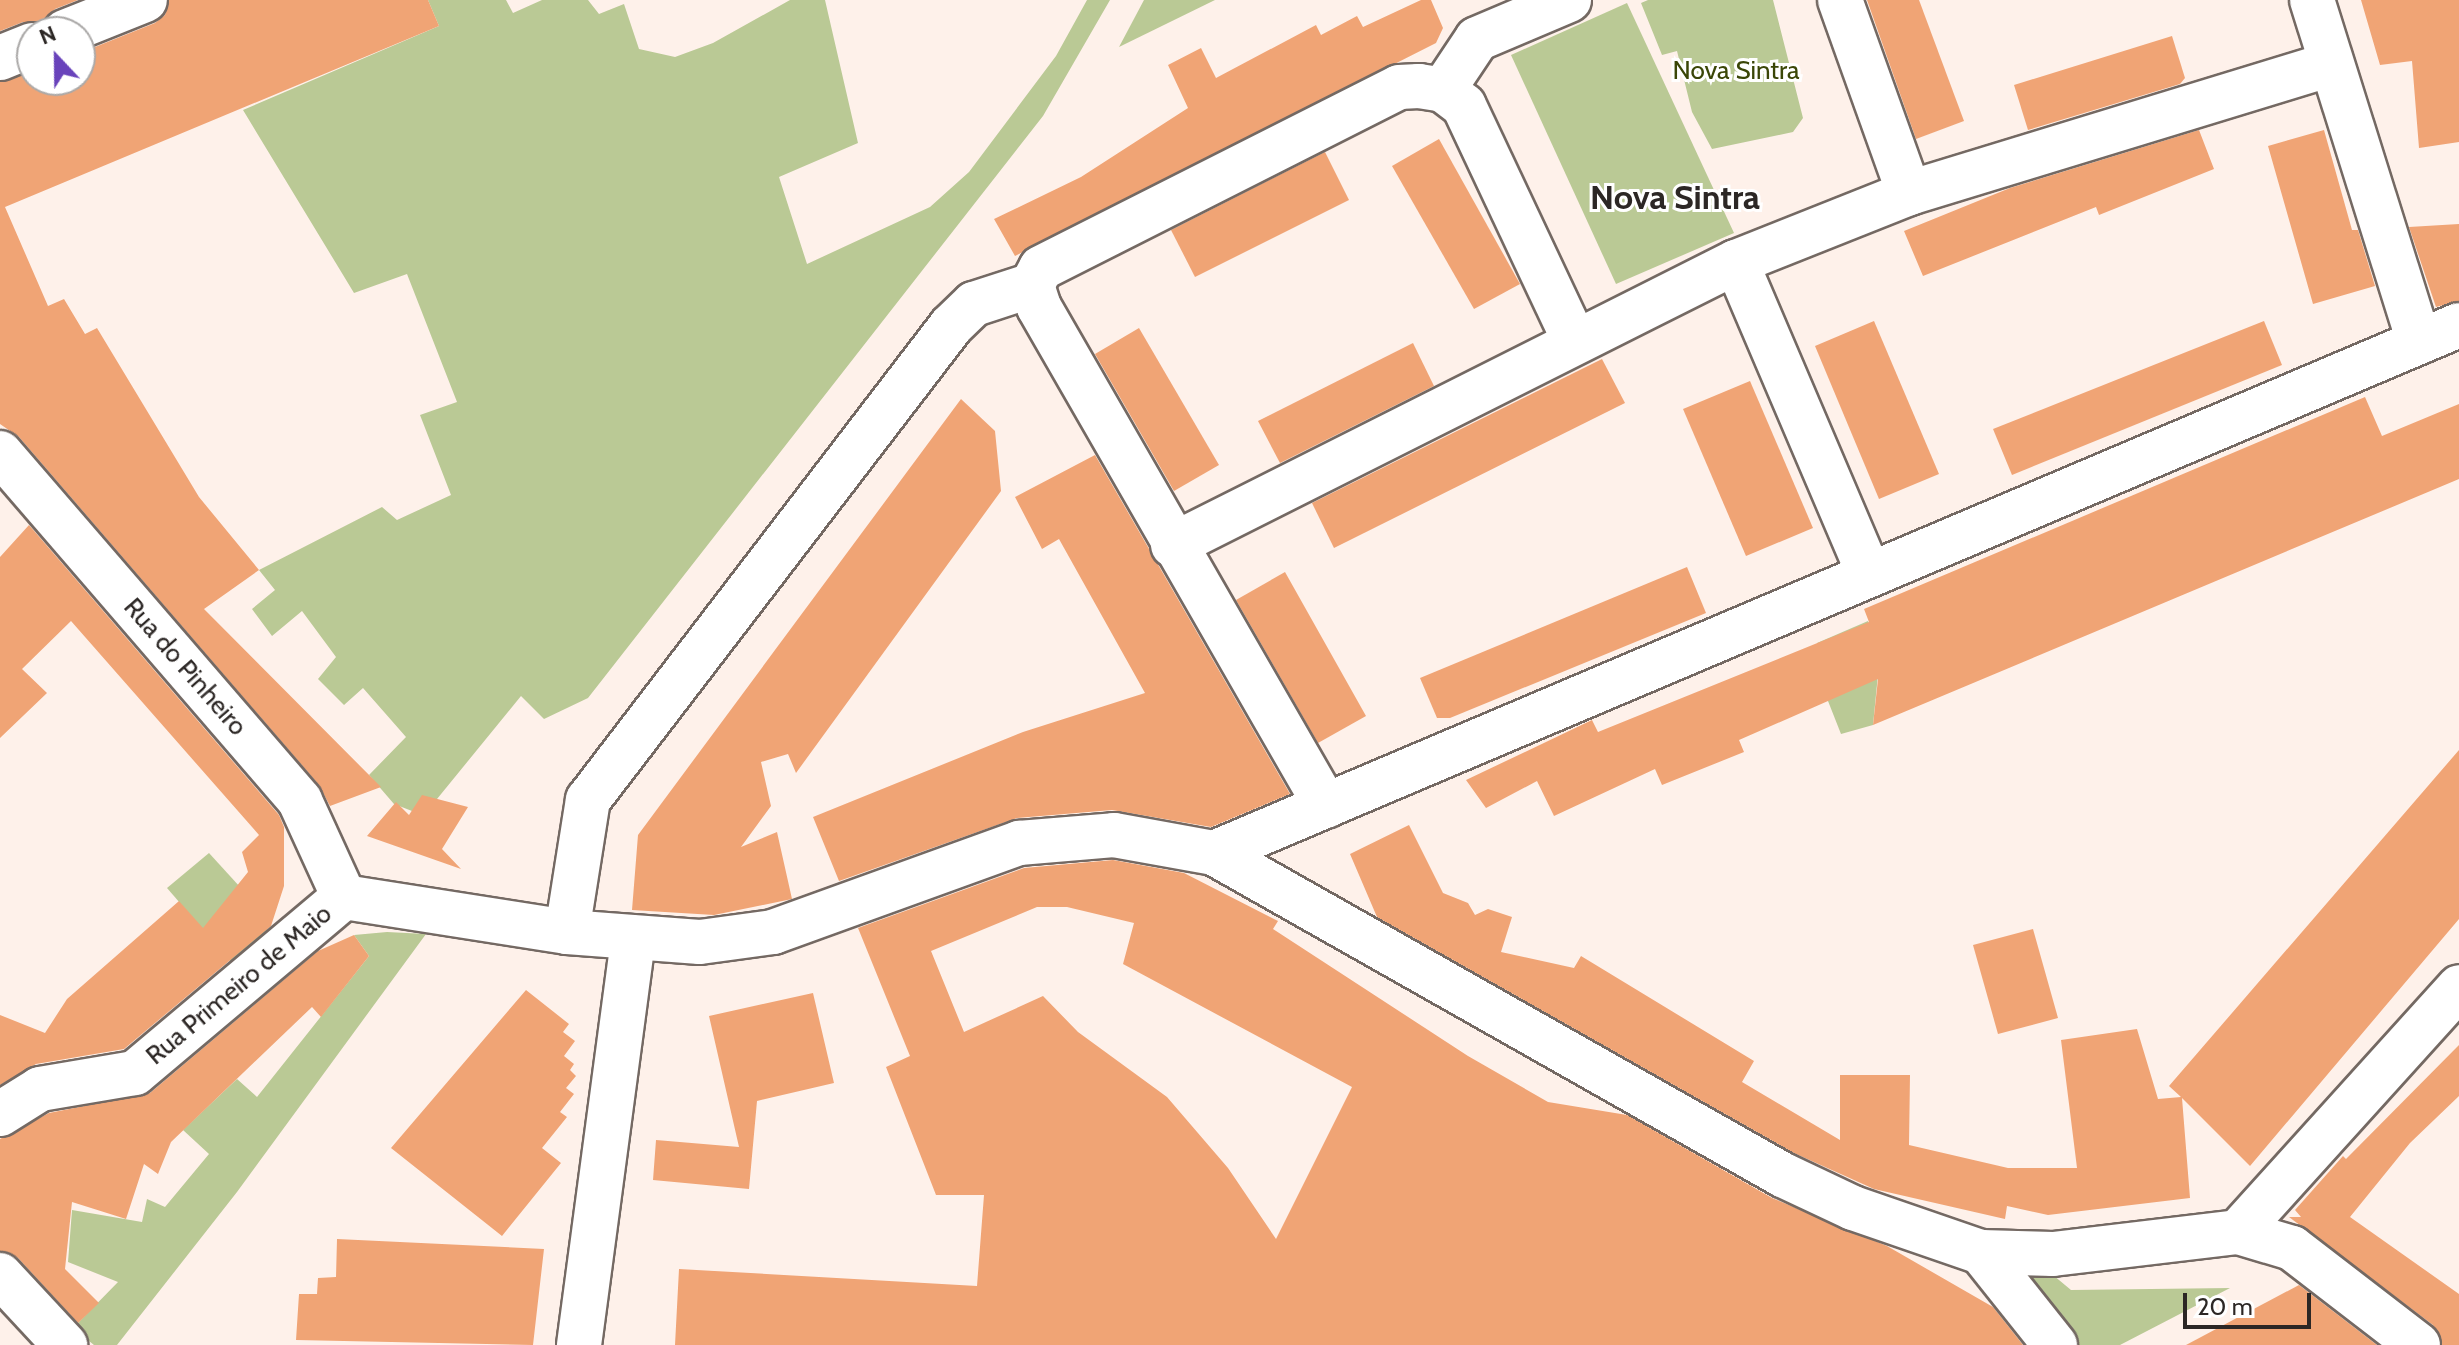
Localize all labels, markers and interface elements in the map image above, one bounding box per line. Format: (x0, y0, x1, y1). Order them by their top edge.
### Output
north arrow (16, 16, 96, 96)
text: N (35, 20, 60, 51)
park label: Nova Sintra (1672, 55, 1800, 87)
district label: Nova Sintra (1590, 178, 1760, 218)
street label: Rua do Pinheiro (117, 592, 253, 742)
street label: Rua Primeiro de Maio (140, 898, 338, 1072)
scale bar (2187, 1277, 2315, 1327)
text: 20 m (2197, 1292, 2253, 1321)

